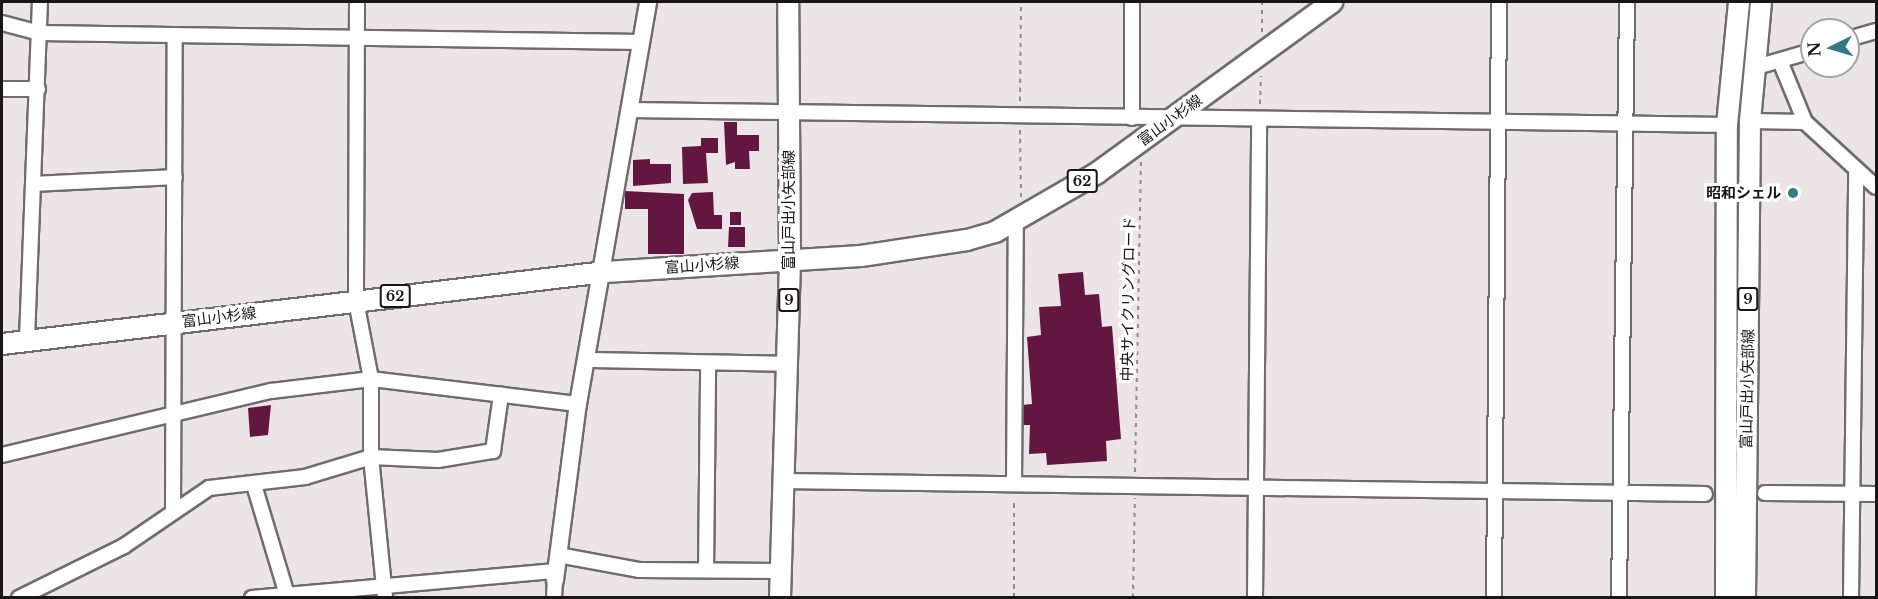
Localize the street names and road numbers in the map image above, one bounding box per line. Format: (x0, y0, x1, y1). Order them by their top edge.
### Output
street label: 富山小杉線 (1134, 91, 1206, 149)
street label: 富山戸出小矢部線 (780, 150, 798, 270)
road number: 62 (1066, 170, 1098, 192)
street label: 中央サイクリングロード (1118, 216, 1138, 382)
street label: 富山小杉線 (664, 253, 740, 277)
road number: 62 (378, 285, 412, 307)
road number: 9 (1736, 288, 1760, 310)
road number: 9 (777, 289, 801, 311)
street label: 富山小杉線 (181, 303, 257, 331)
street label: 富山戸出小矢部線 (1737, 329, 1757, 449)

